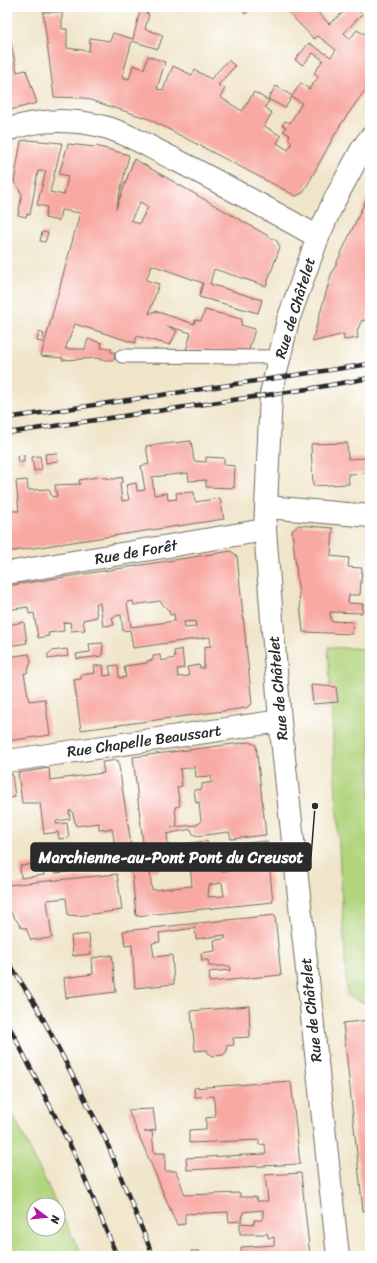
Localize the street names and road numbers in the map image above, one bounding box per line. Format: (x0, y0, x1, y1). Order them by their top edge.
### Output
street label: Rue de Châtelet (267, 254, 323, 362)
street label: Rue de Forêt (93, 532, 180, 572)
street label: Rue de Châtelet (260, 634, 296, 741)
street label: Rue Chapelle Beaussart (65, 717, 223, 765)
street label: Rue de Châtelet (293, 956, 329, 1063)

